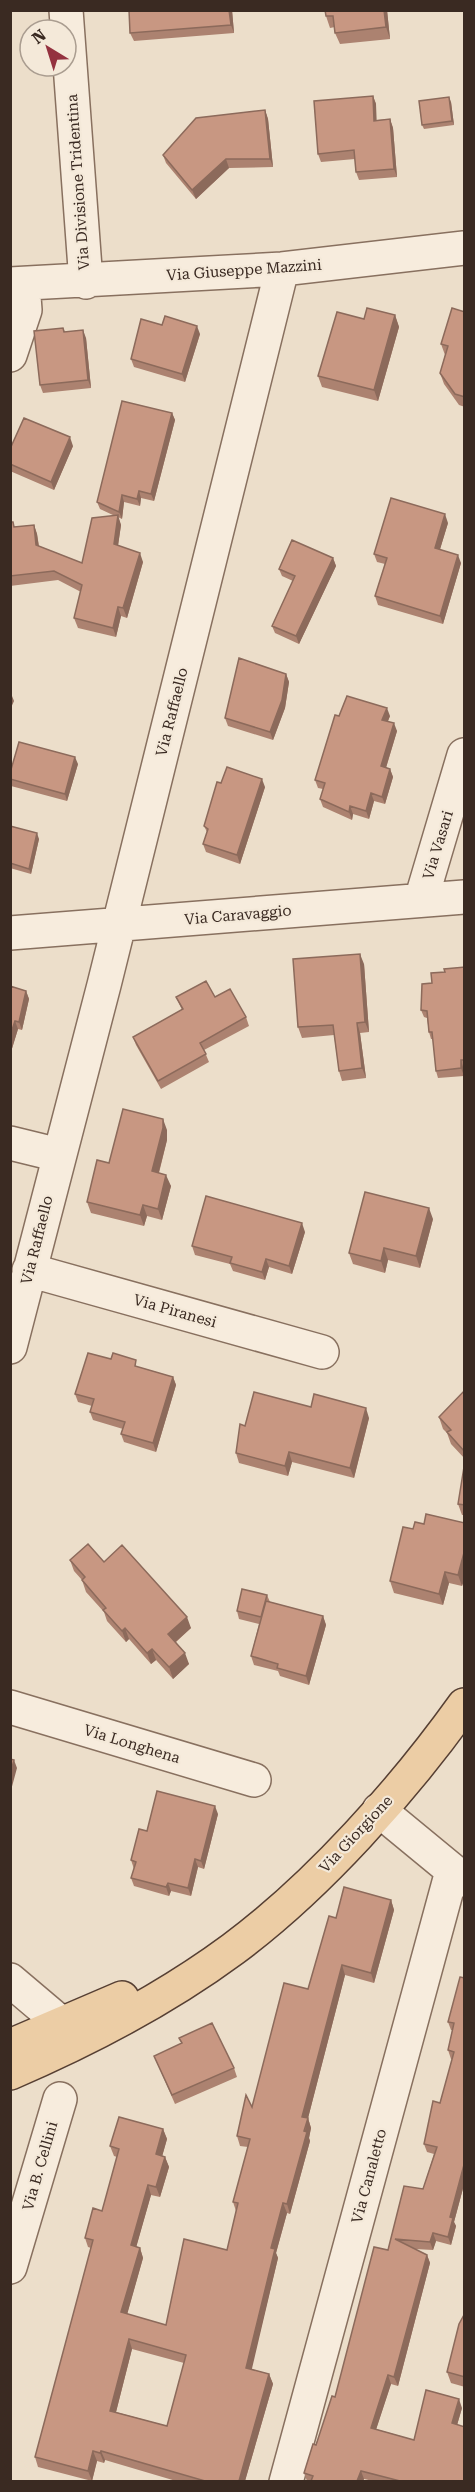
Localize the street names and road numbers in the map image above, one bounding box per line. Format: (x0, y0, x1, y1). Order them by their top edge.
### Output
street label: Via Divisione Tridentina (63, 93, 93, 271)
street label: Via Giuseppe Mazzini (166, 256, 322, 284)
street label: Via Raffaello (152, 666, 192, 758)
street label: Via Vasari (419, 808, 457, 882)
street label: Via Caravaggio (184, 901, 292, 929)
street label: Via Raffaello (17, 1194, 57, 1286)
street label: Via Piranesi (131, 1291, 219, 1332)
street label: Via Longhena (82, 1721, 182, 1767)
street label: Via Giorgione (316, 1792, 396, 1876)
street label: Via B. Cellini (19, 2119, 61, 2213)
street label: Via Canaletto (348, 2127, 390, 2225)

